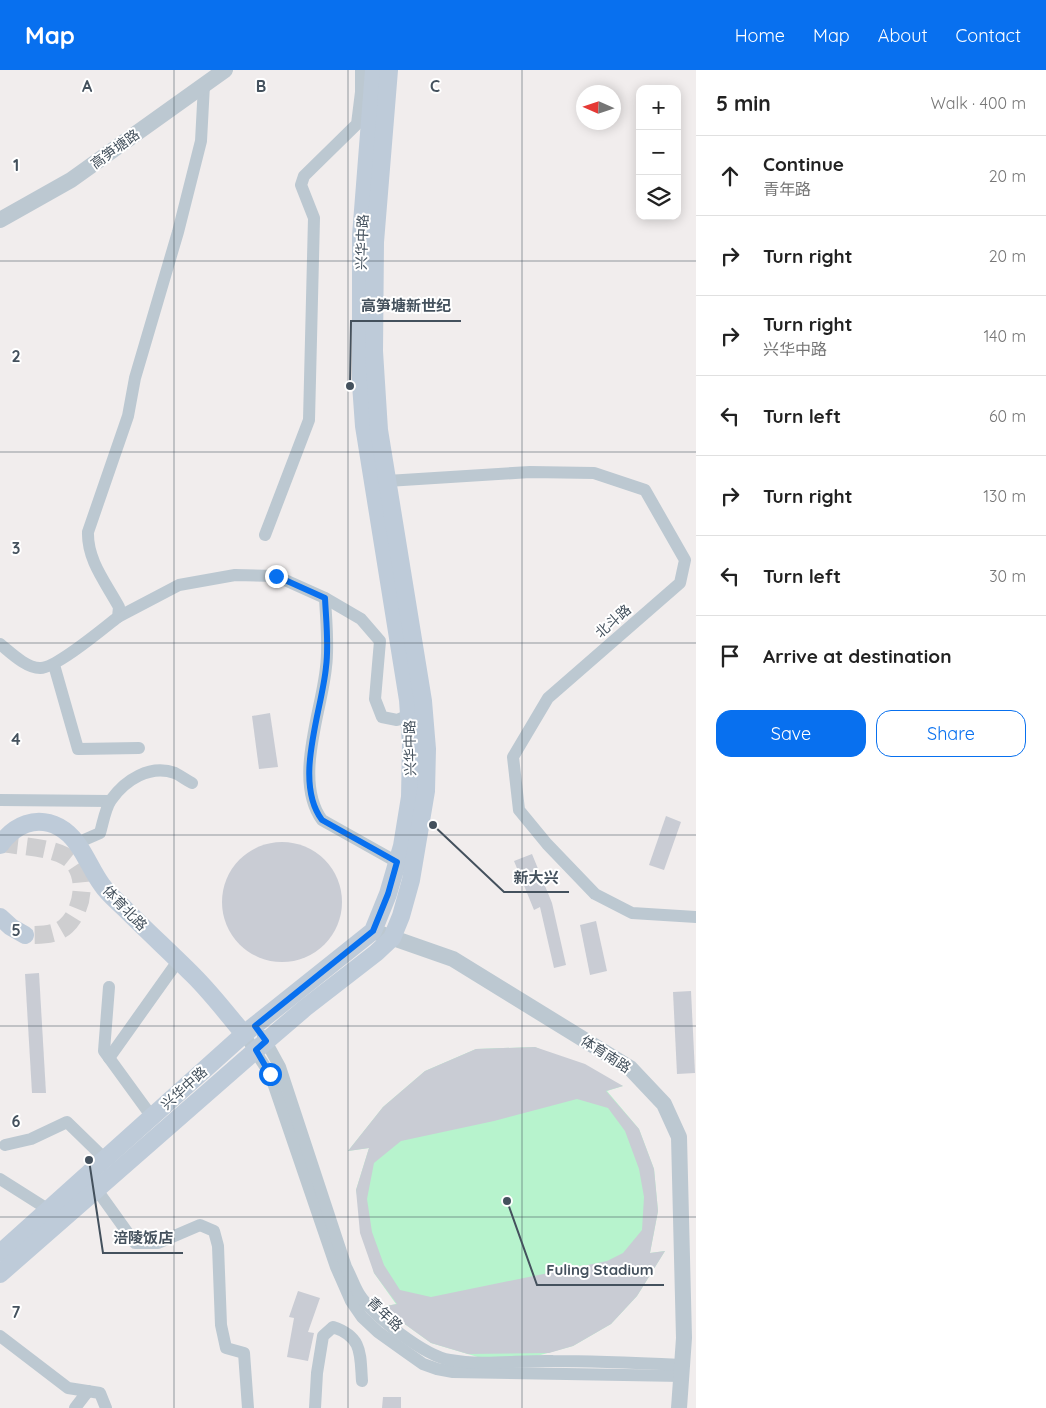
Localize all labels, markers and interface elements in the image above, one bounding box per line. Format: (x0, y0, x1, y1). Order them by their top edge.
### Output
text: Map (25, 20, 75, 50)
text: Home (735, 24, 785, 47)
text: Map (813, 24, 850, 47)
text: About (878, 24, 928, 47)
text: Contact (956, 24, 1021, 47)
text: A (82, 76, 93, 96)
text: B (256, 76, 266, 96)
text: C (430, 76, 440, 96)
north arrow (576, 85, 621, 130)
map controls (636, 85, 681, 220)
button: + (636, 85, 681, 130)
text: 5 min (716, 90, 771, 116)
text: Walk · 400 m (930, 93, 1026, 113)
street label: 高笋塘路 (87, 125, 143, 173)
button: − (636, 130, 681, 175)
text: Continue (763, 152, 844, 176)
text: 1 (13, 155, 19, 175)
icon: ahead (716, 162, 744, 190)
text: 20 m (989, 166, 1026, 186)
button: layers (636, 175, 681, 220)
text: 青年路 (763, 179, 811, 199)
street label: 兴华中路 (352, 214, 372, 270)
icon: right (716, 242, 744, 270)
text: Turn right (763, 244, 852, 268)
text: 20 m (989, 246, 1026, 266)
callout: 高笋塘新世纪 (351, 291, 461, 321)
text: 高笋塘新世纪 (361, 296, 451, 315)
text: Turn right (763, 312, 852, 336)
icon: right (716, 322, 744, 350)
text: 140 m (983, 326, 1026, 346)
text: 兴华中路 (763, 339, 827, 359)
text: 2 (11, 346, 21, 366)
icon: left (716, 402, 744, 430)
text: Turn left (763, 404, 841, 428)
text: 60 m (989, 406, 1026, 426)
icon: right (716, 482, 744, 510)
text: Turn right (763, 484, 852, 508)
text: 130 m (983, 486, 1026, 506)
text: 3 (12, 538, 20, 558)
icon: left (716, 562, 744, 590)
text: Turn left (763, 564, 841, 588)
route end (265, 565, 288, 588)
text: 30 m (989, 566, 1026, 586)
street label: 北斗路 (591, 600, 635, 642)
icon: arrive (716, 642, 744, 670)
text: Arrive at destination (763, 644, 952, 668)
button: Save (716, 710, 866, 757)
button: Share (876, 710, 1026, 757)
street label: 兴华中路 (401, 720, 419, 776)
text: 4 (11, 729, 21, 749)
callout: 新大兴 (504, 862, 569, 892)
text: 新大兴 (513, 868, 559, 887)
street label: 体育北路 (99, 882, 151, 934)
text: 5 (11, 920, 21, 940)
street label: 体育南路 (578, 1031, 634, 1077)
street label: 兴华中路 (157, 1063, 211, 1113)
route start (259, 1063, 282, 1086)
text: 6 (12, 1111, 21, 1131)
callout: 涪陵饭店 (103, 1223, 183, 1253)
text: 涪陵饭店 (113, 1228, 173, 1247)
callout: Fuling Stadium (537, 1255, 664, 1285)
text: Fuling Stadium (546, 1260, 654, 1279)
street label: 青年路 (364, 1293, 406, 1335)
text: 7 (12, 1302, 21, 1322)

